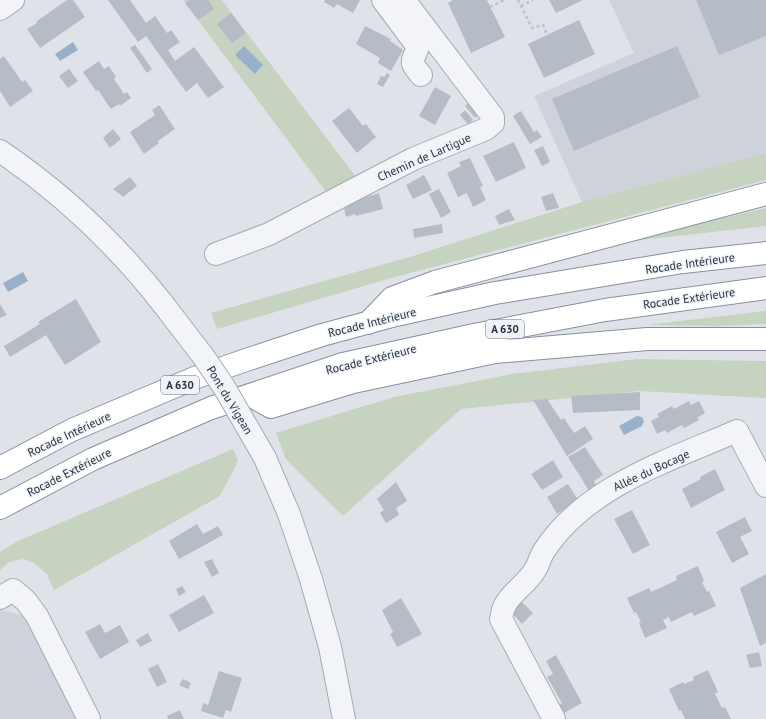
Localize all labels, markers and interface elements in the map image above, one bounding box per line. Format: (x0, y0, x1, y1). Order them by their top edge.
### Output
street label: Chemin de Lartigue (375, 130, 473, 184)
street label: Rocade Intérieure (644, 249, 736, 277)
street label: Rocade Extérieure (642, 284, 736, 312)
street label: Rocade Intérieure (326, 304, 418, 340)
road number: A 630 (486, 320, 524, 338)
street label: Rocade Extérieure (324, 340, 418, 378)
street label: Pont du Vigean (204, 363, 256, 437)
road number: A 630 (161, 376, 199, 394)
street label: Rocade Intérieure (25, 408, 113, 460)
street label: Rocade Extérieure (24, 444, 114, 500)
street label: Allée du Bocage (610, 446, 692, 494)

